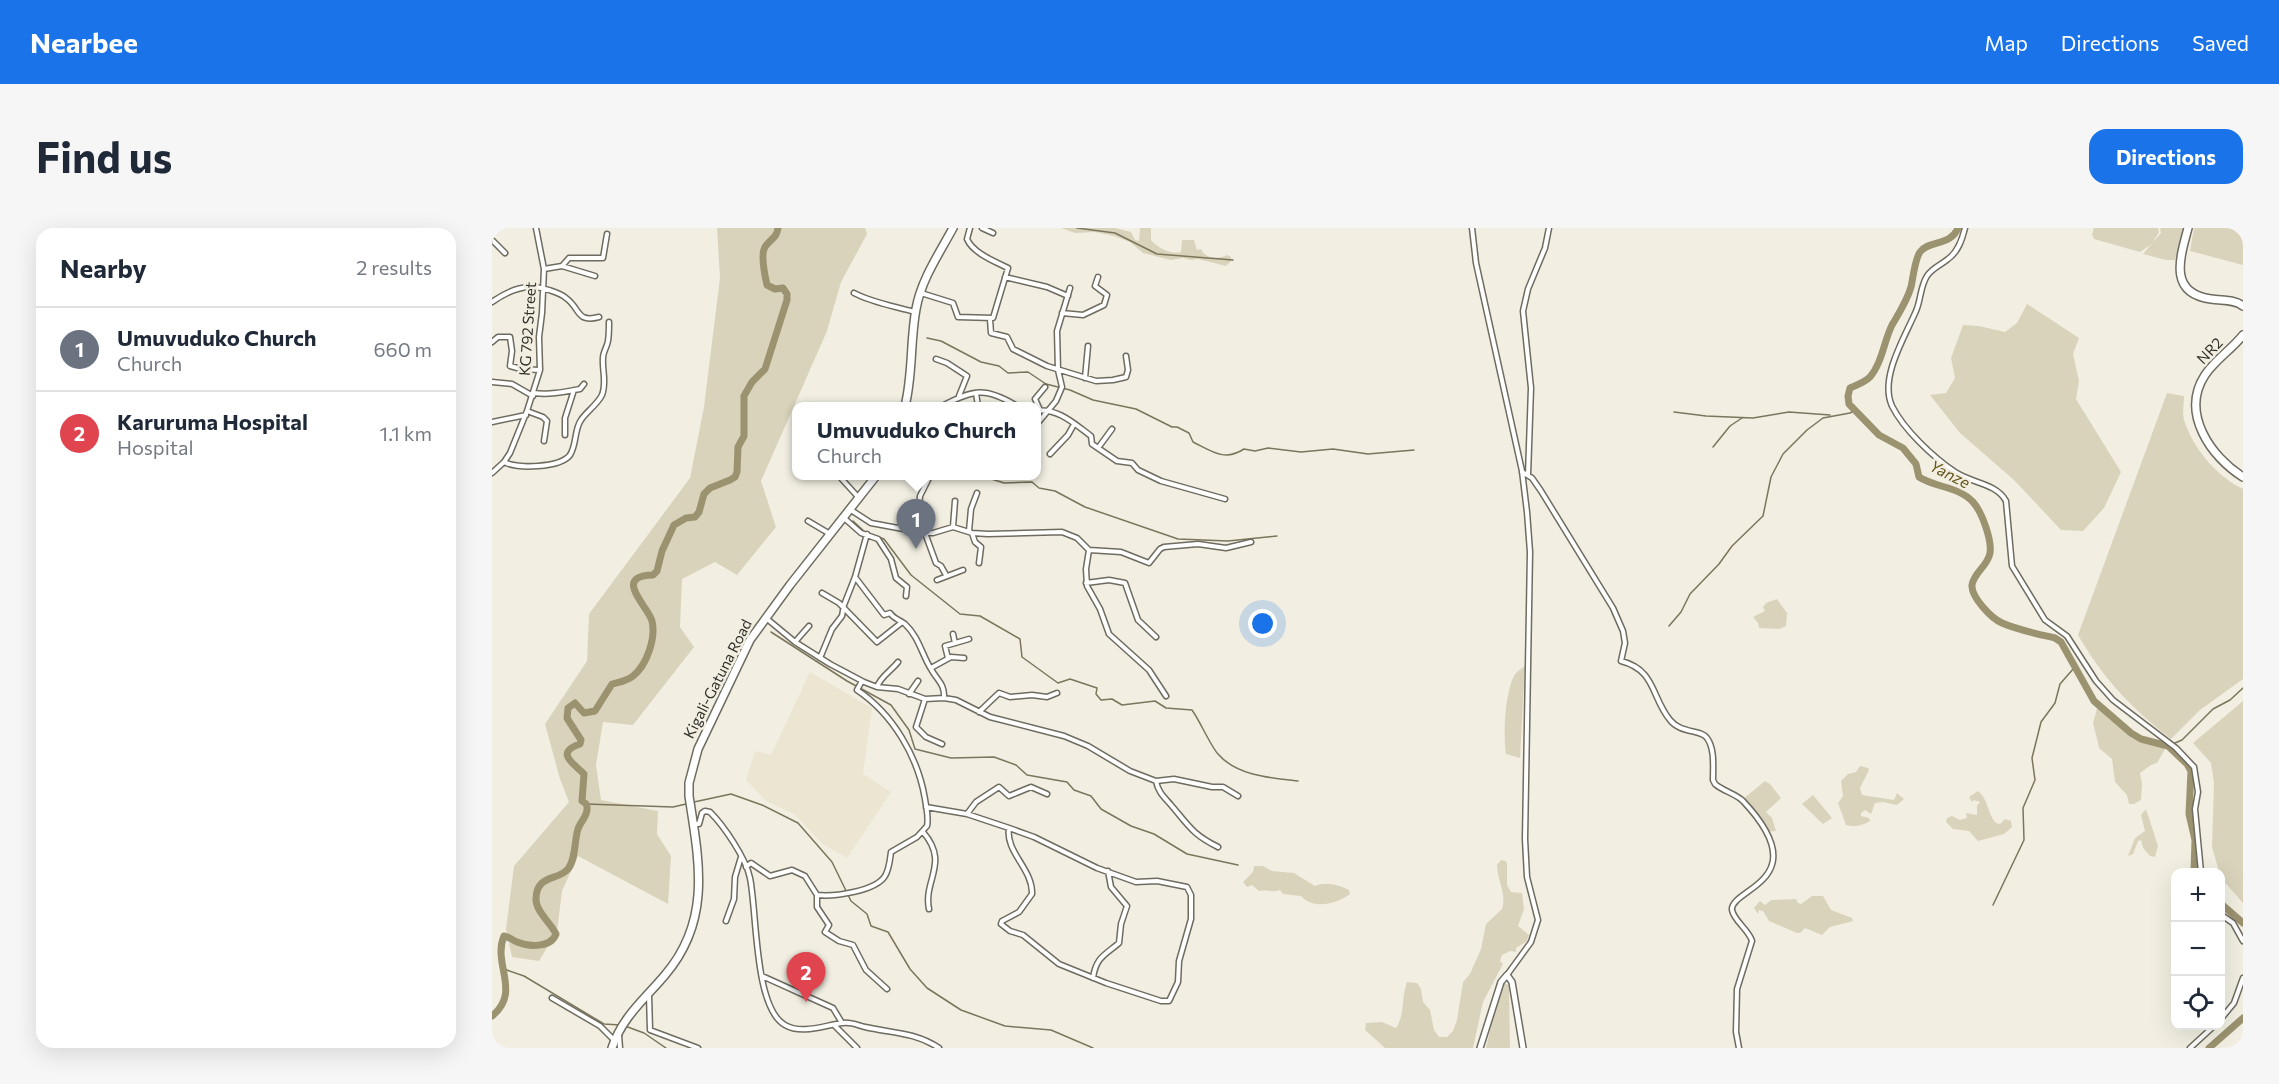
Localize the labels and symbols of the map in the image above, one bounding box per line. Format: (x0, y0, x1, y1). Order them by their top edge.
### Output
street label: KG 792 Street (515, 281, 539, 376)
street label: NR2 (2192, 333, 2226, 367)
water label: Yanze (1927, 455, 1974, 492)
pin: 1 (896, 500, 936, 549)
your location (1248, 609, 1277, 638)
street label: Kigali-Gatuna Road (679, 616, 755, 741)
pin: 2 (786, 952, 826, 1002)

